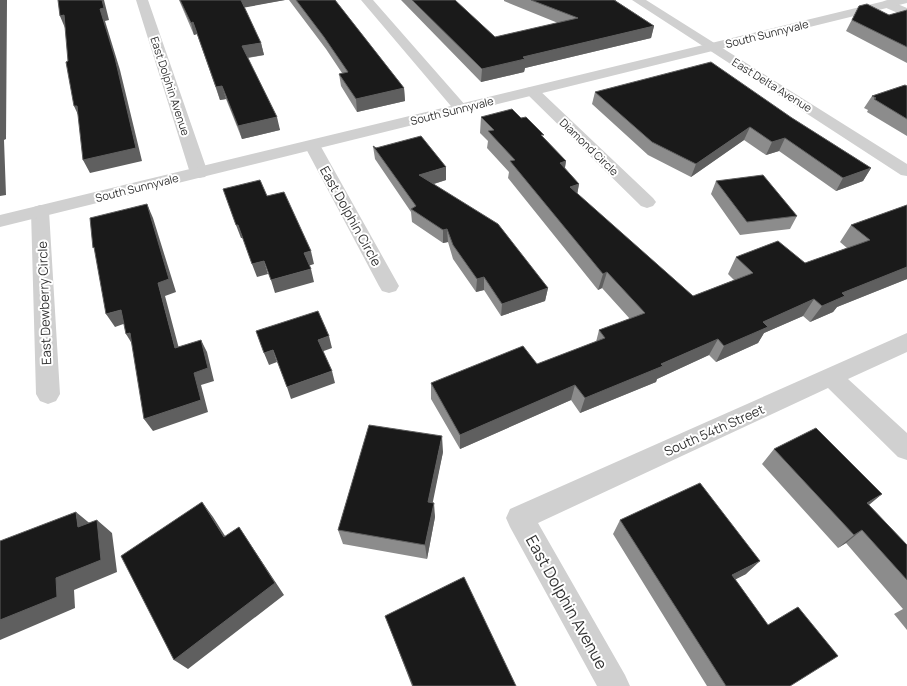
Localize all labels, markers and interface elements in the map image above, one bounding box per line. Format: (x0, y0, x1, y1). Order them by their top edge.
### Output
street label: South Sunnyvale (724, 16, 811, 51)
street label: East Dolphin Avenue (147, 34, 194, 138)
street label: East Delta Avenue (729, 54, 816, 115)
street label: South Sunnyvale (409, 93, 496, 128)
street label: Diamond Circle (557, 115, 622, 179)
street label: East Dolphin Circle (316, 163, 386, 270)
street label: South Sunnyvale (94, 170, 181, 205)
street label: East Dewberry Circle (33, 240, 55, 365)
street label: South 54th Street (661, 400, 767, 460)
street label: East Dolphin Avenue (521, 531, 613, 673)

